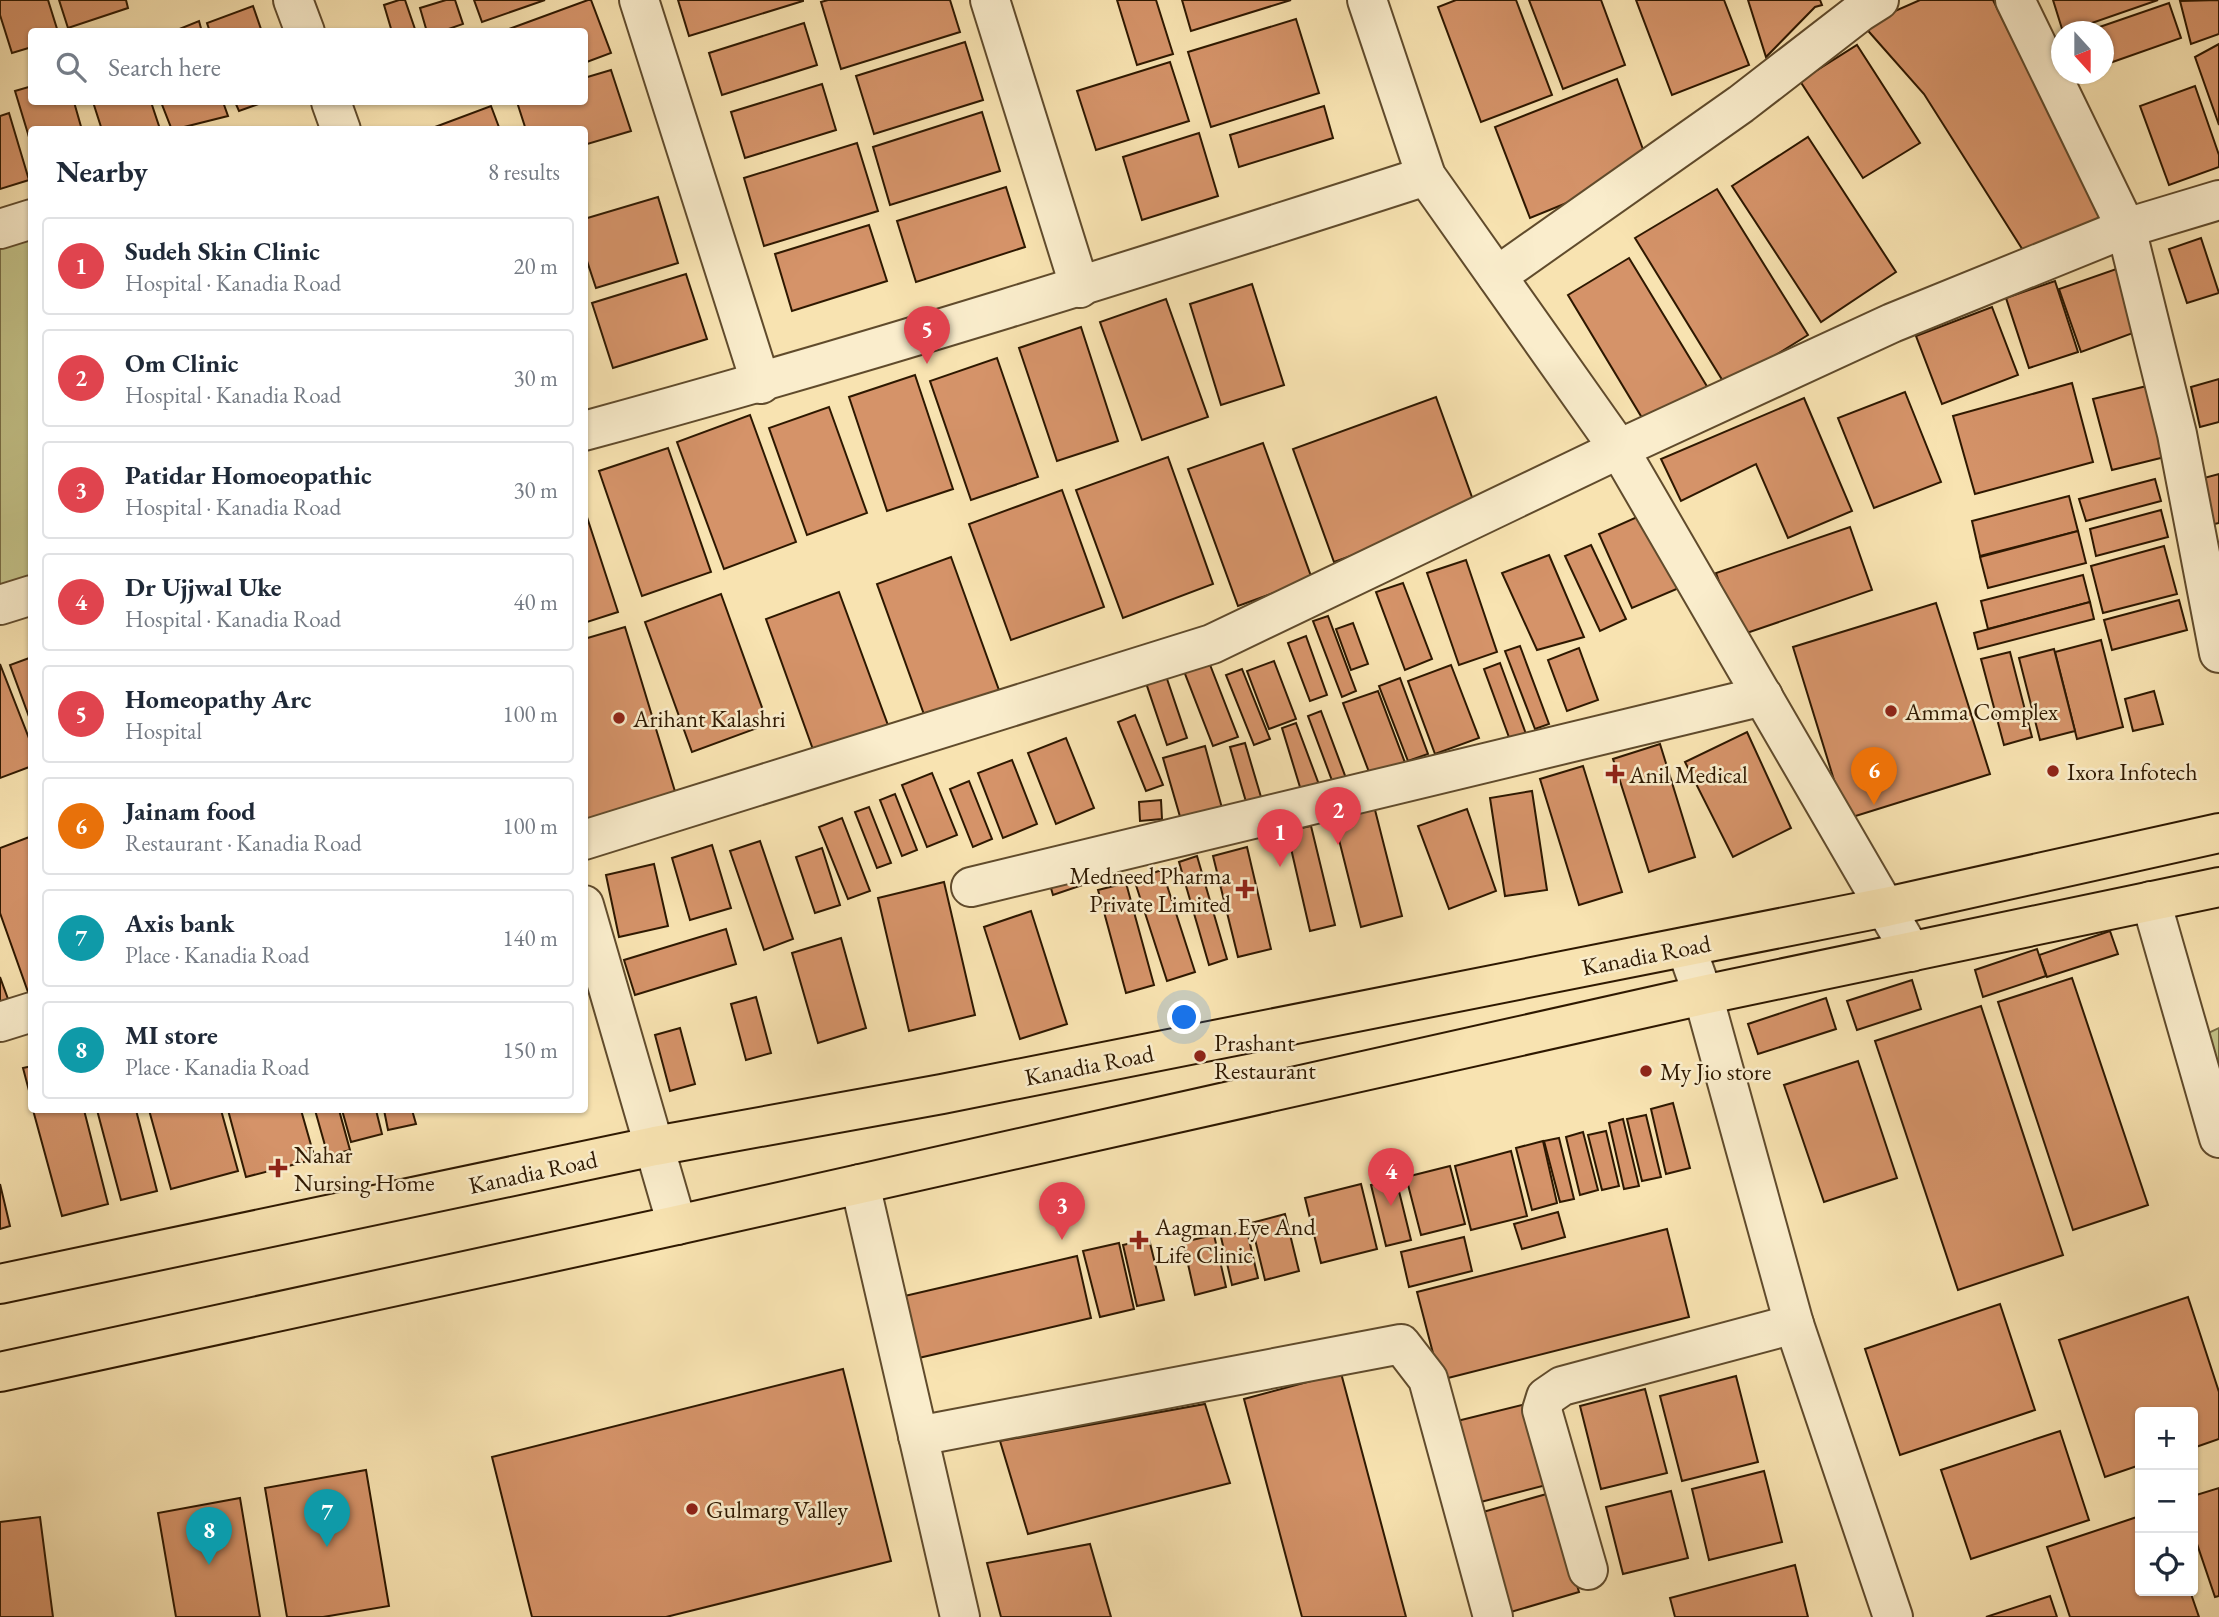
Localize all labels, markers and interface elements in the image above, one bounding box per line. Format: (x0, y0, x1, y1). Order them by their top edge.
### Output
north arrow (2051, 21, 2114, 84)
search box (28, 28, 588, 105)
icon: search (52, 48, 90, 86)
text: Search here (108, 50, 221, 84)
text: Nearby (56, 152, 148, 191)
text: 8 results (488, 157, 560, 187)
text: Sudeh Skin Clinic (125, 234, 320, 268)
text: 1 (75, 251, 87, 281)
text: 20 m (513, 251, 558, 281)
text: Hospital · Kanadia Road (125, 268, 341, 298)
pin: 5 (904, 306, 950, 364)
text: Om Clinic (125, 346, 239, 380)
text: 2 (75, 363, 87, 393)
text: 30 m (513, 363, 558, 393)
text: Hospital · Kanadia Road (125, 380, 341, 410)
text: Patidar Homoeopathic (125, 458, 372, 492)
text: 3 (75, 475, 87, 505)
text: 30 m (513, 475, 558, 505)
text: Hospital · Kanadia Road (125, 492, 341, 522)
text: Dr Ujjwal Uke (125, 570, 282, 604)
text: 4 (75, 587, 87, 617)
text: 40 m (513, 587, 558, 617)
text: Hospital · Kanadia Road (125, 604, 341, 634)
text: Homeopathy Arc (125, 682, 311, 716)
place label: Amma Complex (1904, 696, 2059, 727)
text: 5 (75, 699, 87, 729)
text: 100 m (502, 699, 558, 729)
place label: Arihant Kalashri (632, 703, 786, 734)
marker: Amma Complex (1883, 703, 1899, 719)
marker: Arihant Kalashri (611, 710, 627, 726)
text: Hospital (125, 716, 202, 746)
pin: 6 (1851, 747, 1897, 805)
place label: Ixora Infotech (2067, 756, 2198, 787)
place label: Anil Medical (1628, 759, 1748, 790)
marker: Ixora Infotech (2045, 763, 2061, 779)
marker: Anil Medical (1607, 766, 1623, 782)
pin: 2 (1315, 787, 1361, 845)
text: Jainam food (125, 794, 256, 828)
pin: 1 (1257, 809, 1303, 867)
text: 6 (75, 811, 87, 841)
text: 100 m (502, 811, 558, 841)
text: Restaurant · Kanadia Road (125, 828, 362, 858)
place label: Medneed Pharma Private Limited (1069, 860, 1232, 919)
marker: Medneed Pharma Private Limited (1237, 881, 1253, 897)
text: Axis bank (125, 906, 234, 940)
text: 7 (75, 923, 87, 953)
text: 140 m (502, 923, 558, 953)
street label: Kanadia Road (1579, 927, 1714, 983)
text: Place · Kanadia Road (125, 940, 309, 970)
your location (1167, 1000, 1201, 1034)
text: MI store (125, 1018, 218, 1052)
place label: Prashant Restaurant (1214, 1027, 1316, 1086)
text: 8 (75, 1035, 87, 1065)
text: 150 m (502, 1035, 558, 1065)
street label: Kanadia Road (1022, 1037, 1157, 1093)
marker: Prashant Restaurant (1192, 1048, 1208, 1064)
text: Place · Kanadia Road (125, 1052, 309, 1082)
place label: My Jio store (1660, 1056, 1771, 1087)
marker: My Jio store (1638, 1063, 1654, 1079)
place label: Nahar Nursing Home (294, 1139, 435, 1198)
street label: Kanadia Road (466, 1143, 601, 1201)
pin: 4 (1368, 1148, 1414, 1206)
marker: Nahar Nursing Home (268, 1158, 288, 1178)
pin: 3 (1039, 1182, 1085, 1240)
place label: Aagman Eye And Life Clinic (1154, 1211, 1317, 1270)
marker: Aagman Eye And Life Clinic (1129, 1230, 1149, 1250)
map controls (2135, 1407, 2198, 1596)
button: + (2135, 1407, 2198, 1470)
button: − (2135, 1470, 2198, 1533)
pin: 7 (304, 1489, 350, 1547)
place label: Gulmarg Valley (706, 1494, 849, 1525)
marker: Gulmarg Valley (684, 1501, 700, 1517)
pin: 8 (186, 1507, 232, 1565)
button: locate (2135, 1533, 2198, 1596)

